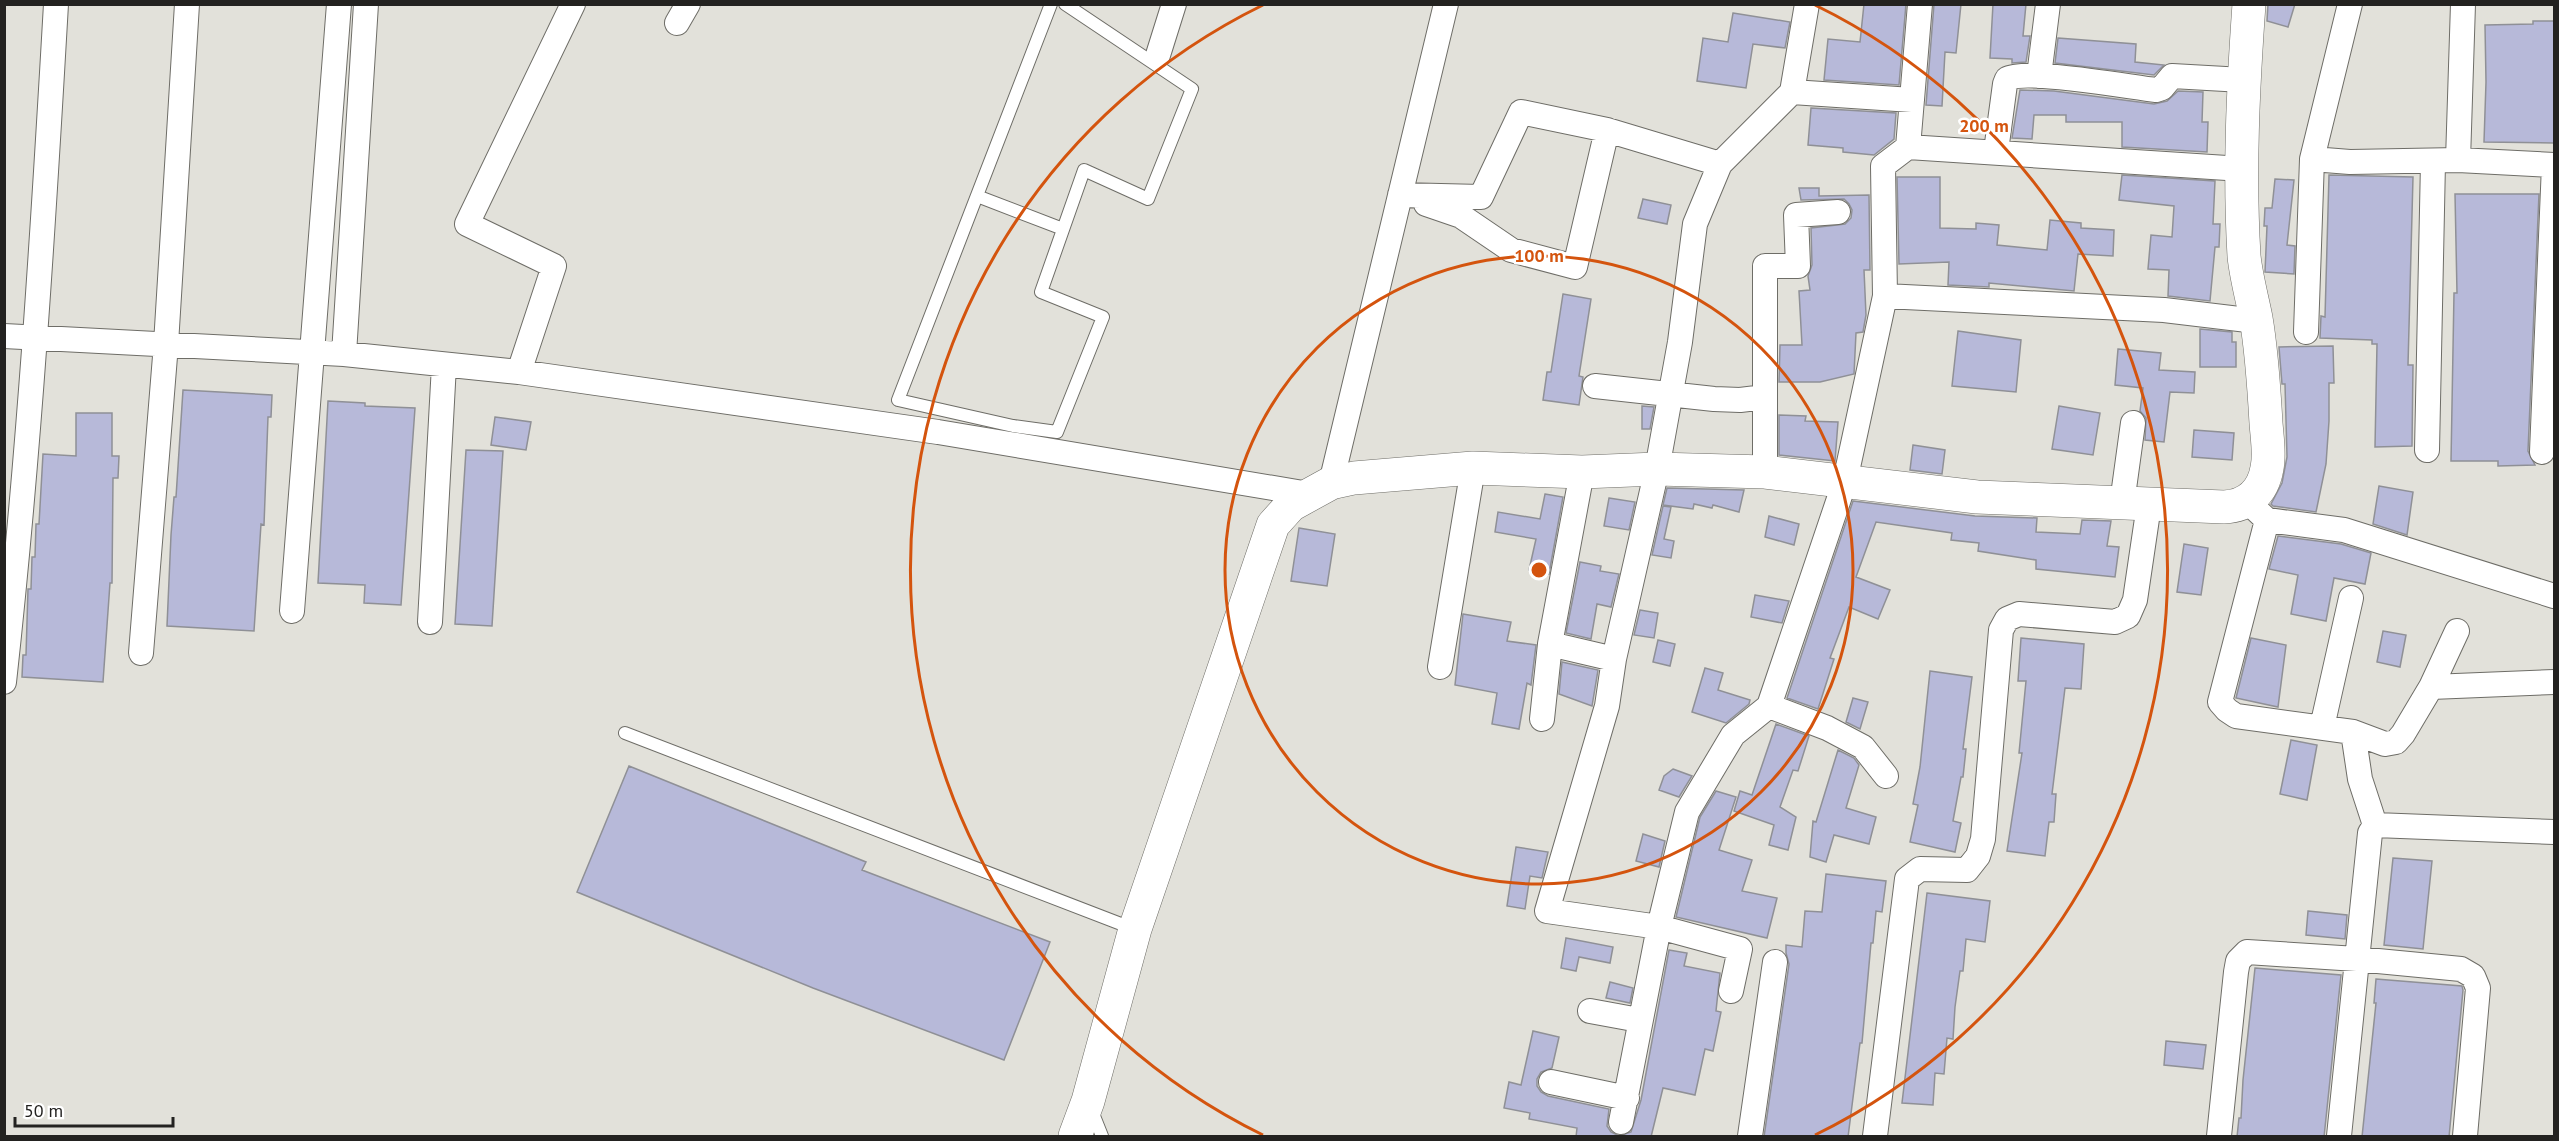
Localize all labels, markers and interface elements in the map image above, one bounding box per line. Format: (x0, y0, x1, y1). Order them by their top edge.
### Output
text: 200 m (1959, 114, 2009, 137)
text: 100 m (1514, 244, 1564, 267)
centre of rings (1529, 560, 1549, 580)
scale bar (15, 1090, 172, 1128)
text: 50 m (24, 1099, 63, 1122)

